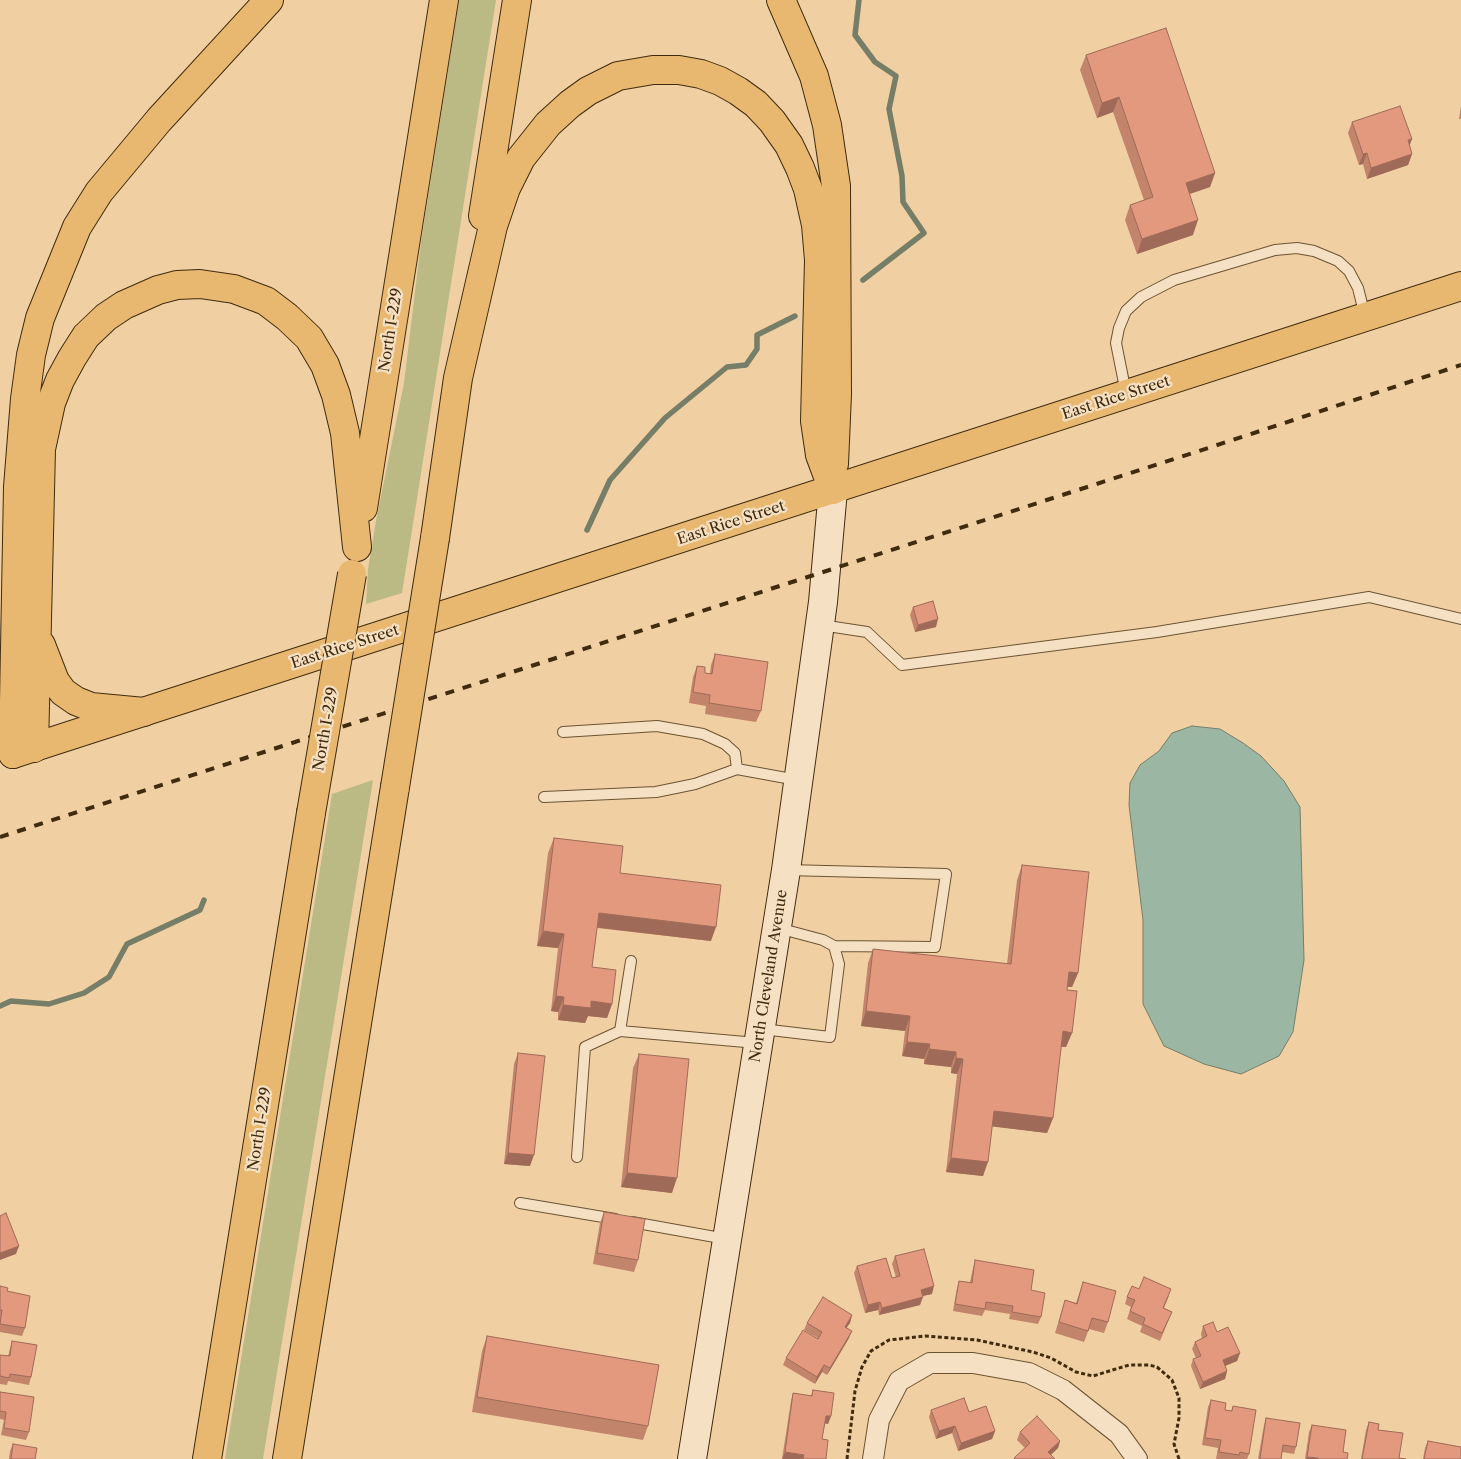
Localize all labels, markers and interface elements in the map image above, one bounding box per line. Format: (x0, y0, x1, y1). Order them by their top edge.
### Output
street label: North I-229 (375, 287, 407, 373)
street label: East Rice Street (1060, 372, 1172, 424)
street label: East Rice Street (675, 497, 787, 549)
street label: East Rice Street (289, 621, 401, 673)
street label: North I-229 (310, 686, 342, 772)
street label: North Cleveland Avenue (746, 888, 792, 1064)
street label: North I-229 (244, 1086, 276, 1172)

